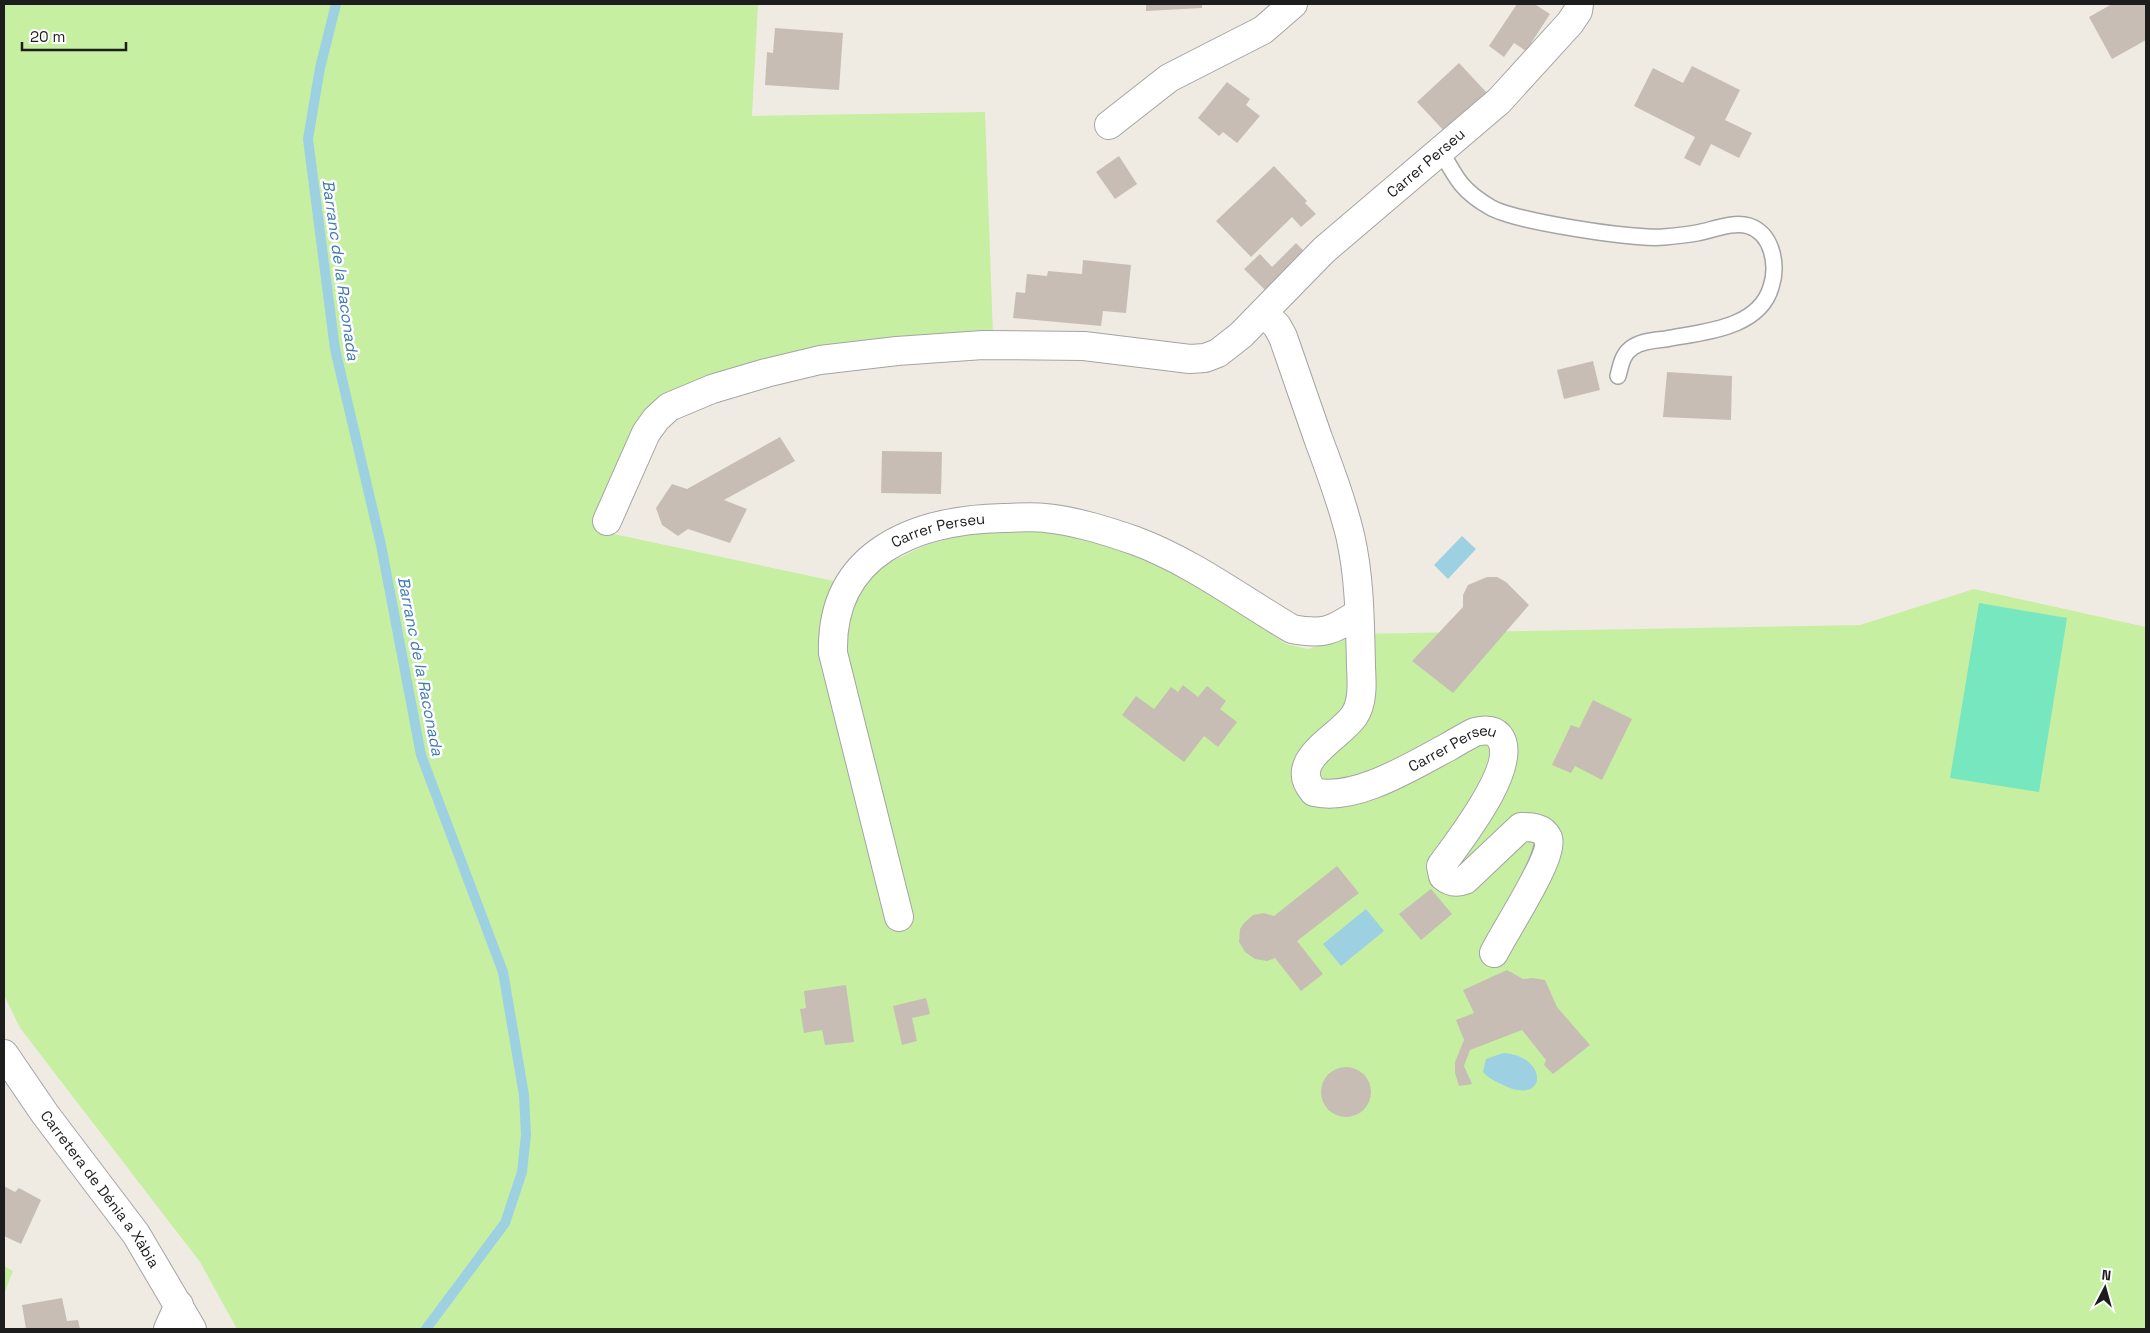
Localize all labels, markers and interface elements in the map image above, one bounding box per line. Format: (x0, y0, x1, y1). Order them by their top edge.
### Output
scale bar (22, 20, 126, 52)
text: 20 m (30, 27, 65, 46)
street label: Carrer Perseu (1383, 124, 1469, 201)
water label: Barranc de la Raconada (317, 178, 364, 363)
street label: Carrer Perseu (887, 509, 986, 552)
water label: Barranc de la Raconada (393, 575, 448, 758)
street label: Carrer Perseu (1405, 720, 1500, 776)
street label: Carretera de Dénia a Xàbia (37, 1106, 164, 1272)
north arrow (2080, 1263, 2130, 1313)
text: N (2101, 1266, 2112, 1285)

